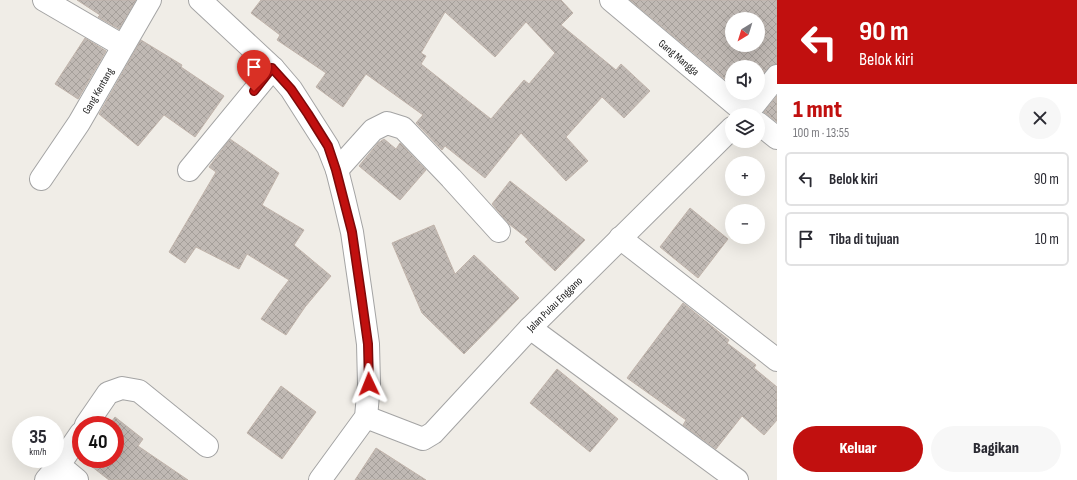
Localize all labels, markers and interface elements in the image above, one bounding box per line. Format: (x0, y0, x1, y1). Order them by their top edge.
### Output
north arrow (725, 12, 765, 52)
map controls (725, 12, 765, 244)
text: 90 m (859, 15, 909, 48)
icon: left (793, 16, 845, 68)
street label: Gang Mangga (656, 37, 702, 78)
text: Belok kiri (859, 49, 914, 70)
pin (237, 50, 271, 91)
icon: arrive (243, 56, 265, 78)
button: sound (725, 60, 765, 100)
street label: Gang Kentang (80, 65, 117, 116)
text: 1 mnt (793, 95, 842, 124)
button: close (1019, 97, 1061, 139)
button: layers (725, 108, 765, 148)
text: 100 m · 13:55 (793, 125, 849, 141)
button: + (725, 156, 765, 196)
icon: left (795, 168, 817, 190)
text: Belok kiri (829, 170, 878, 189)
text: 90 m (1034, 170, 1059, 189)
button: − (725, 204, 765, 244)
icon: arrive (795, 228, 817, 250)
text: Tiba di tujuan (829, 230, 899, 249)
text: 10 m (1035, 230, 1059, 249)
street label: Jalan Pulau Enggano (524, 274, 585, 335)
position arrow (348, 363, 390, 405)
speed limit sign: 40 (72, 416, 124, 468)
text: 35 (29, 425, 47, 449)
button: Keluar (793, 426, 923, 472)
button: Bagikan (931, 426, 1061, 472)
text: km/h (29, 446, 47, 458)

